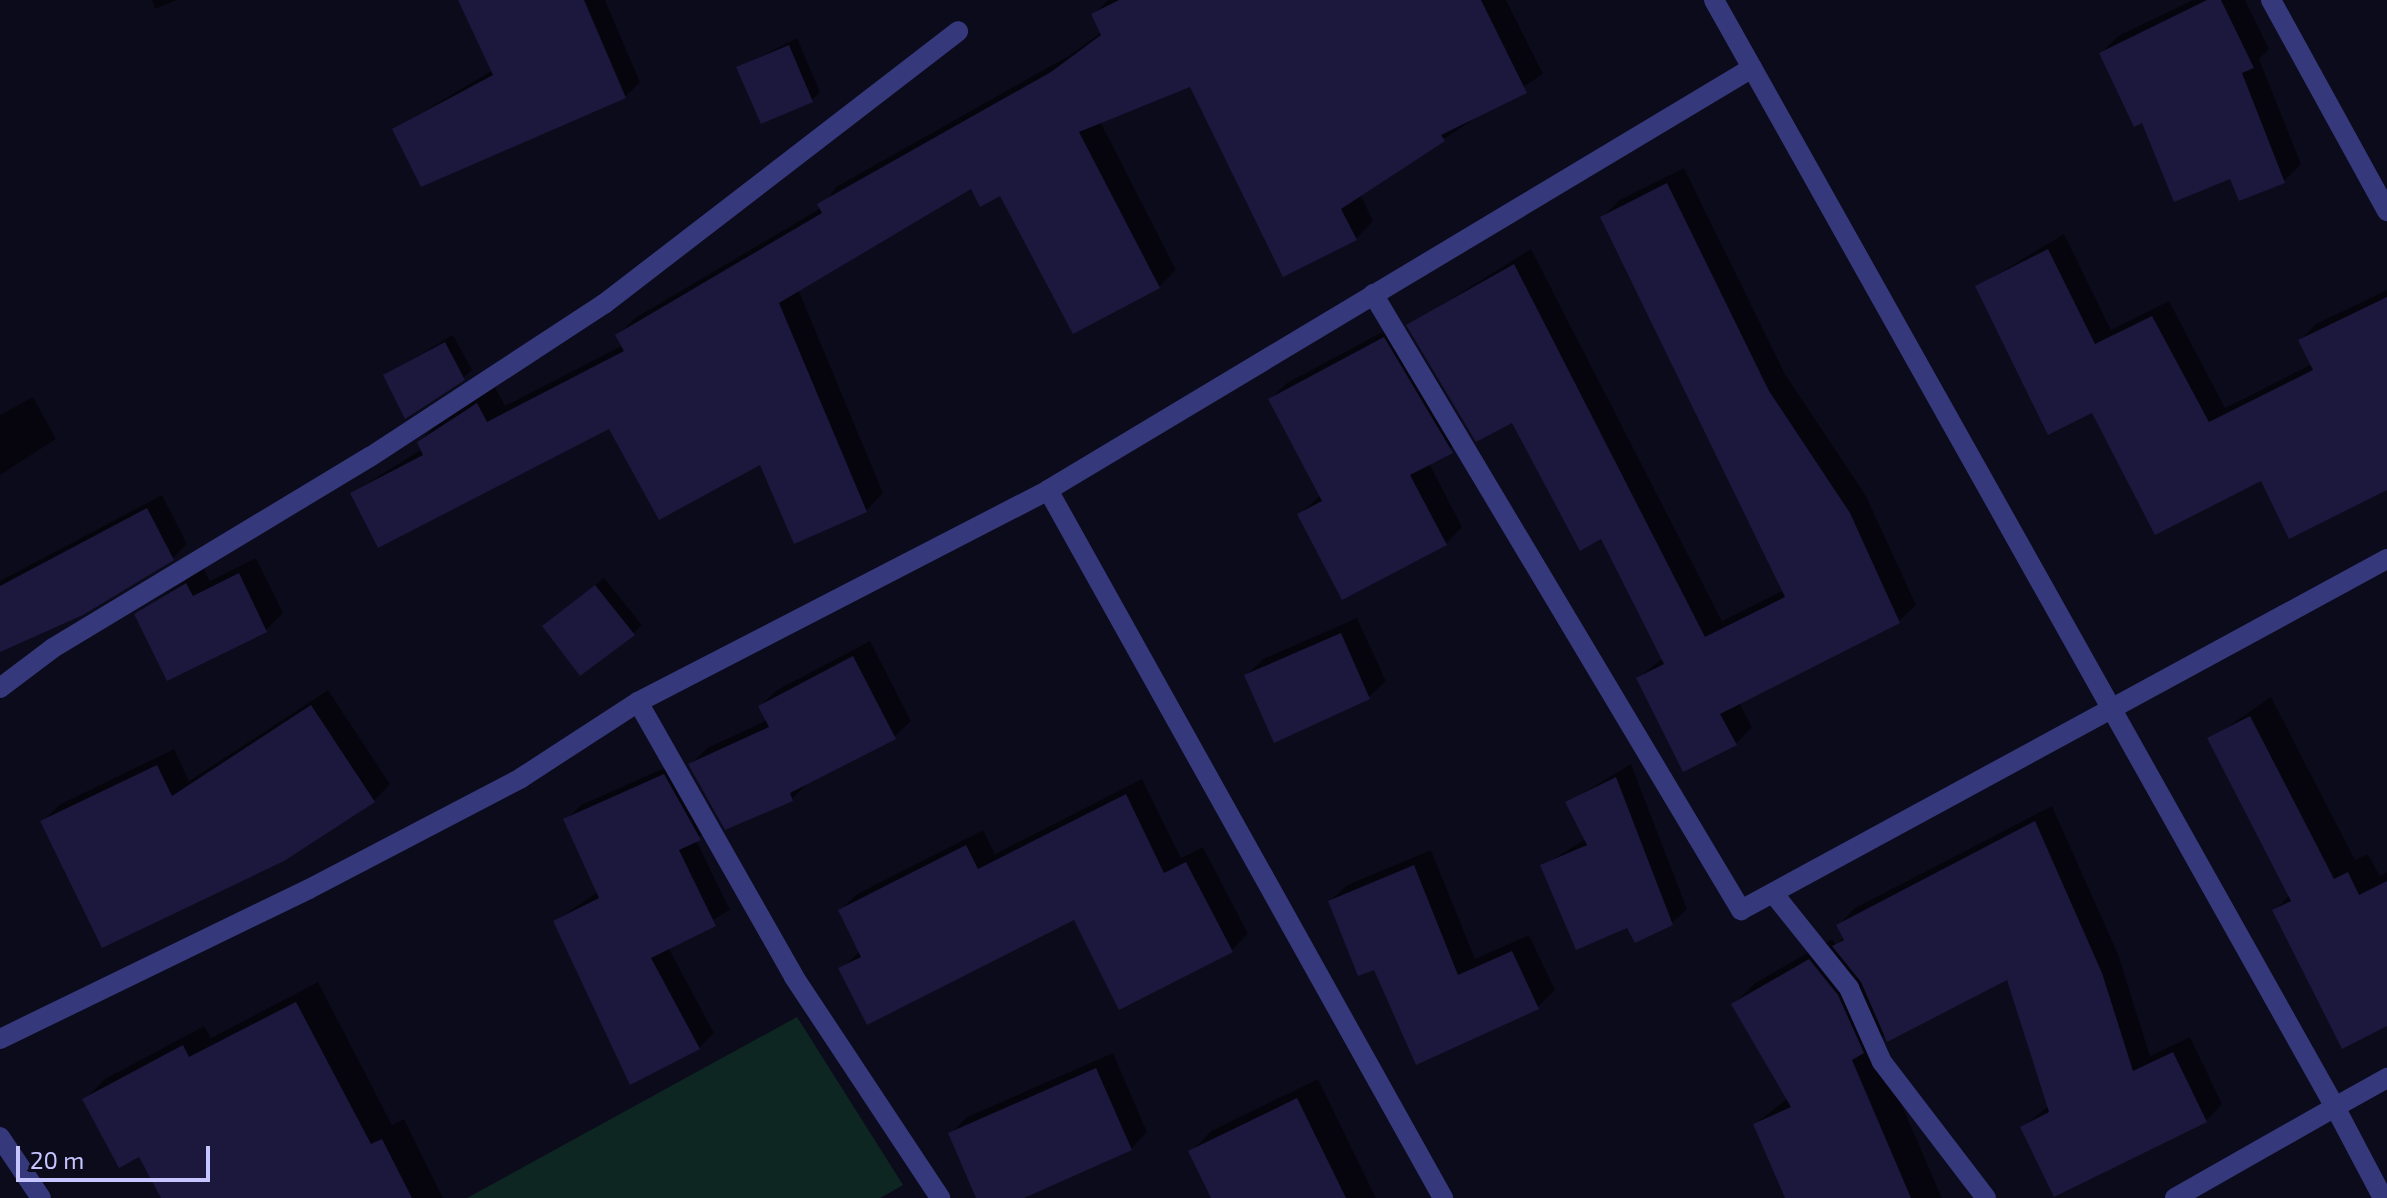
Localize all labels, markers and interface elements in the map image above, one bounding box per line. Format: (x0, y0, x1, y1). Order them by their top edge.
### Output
scale bar (20, 1130, 214, 1180)
text: 20 m (30, 1145, 84, 1174)

